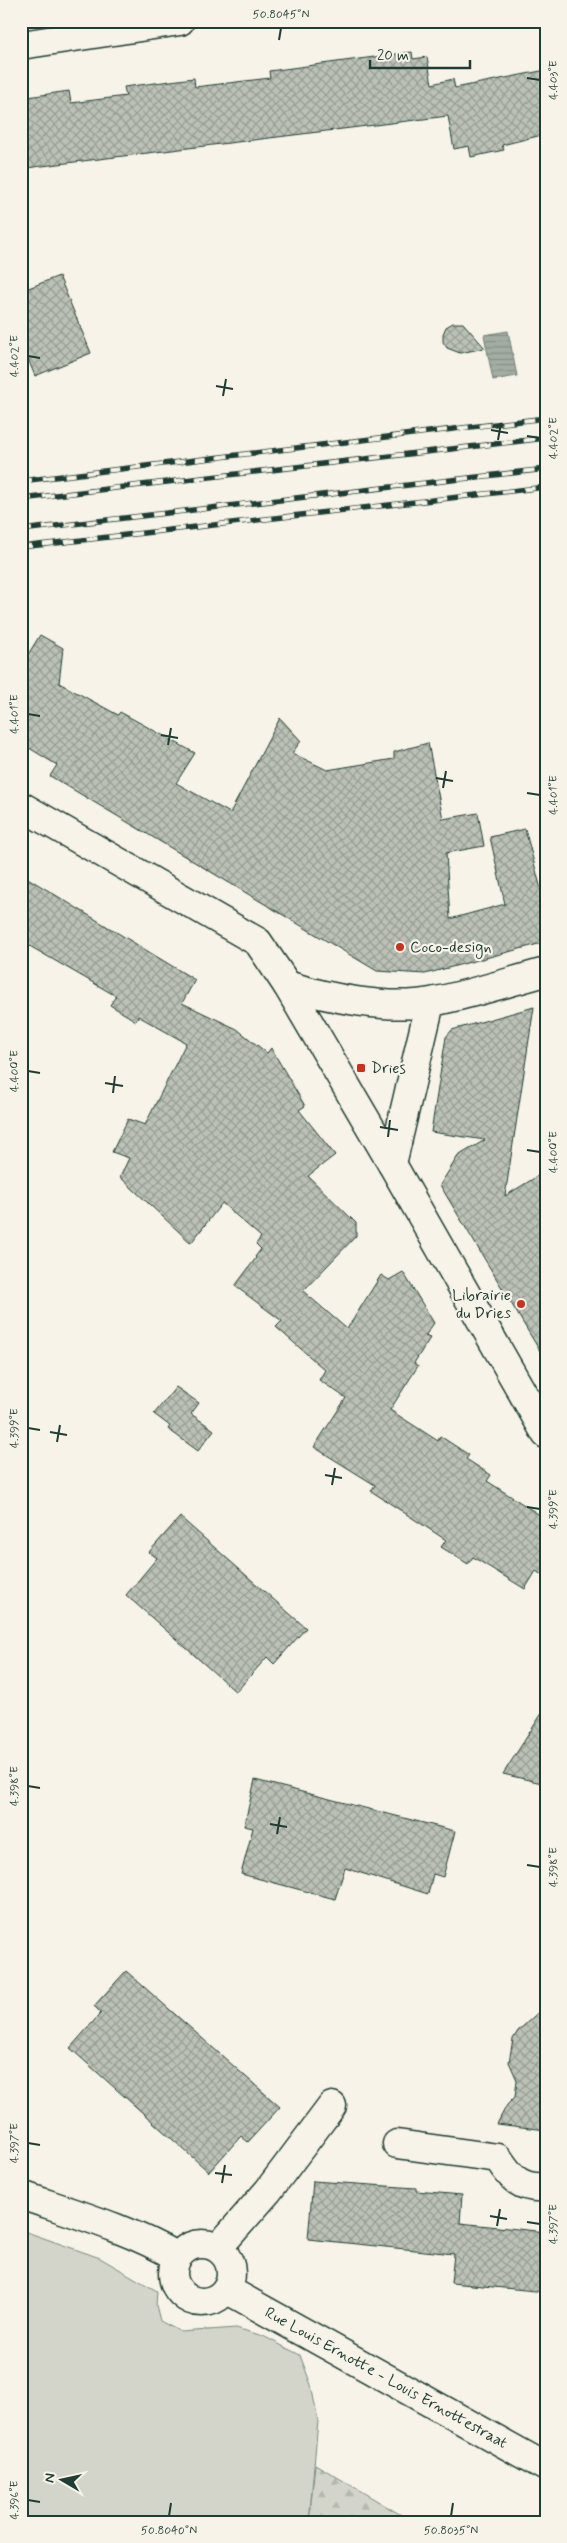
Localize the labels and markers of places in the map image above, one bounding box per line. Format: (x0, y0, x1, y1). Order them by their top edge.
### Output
place label: Coco-design (410, 937, 492, 959)
marker: Coco-design (394, 941, 406, 953)
place label: Dries (371, 1058, 406, 1079)
marker: Dries (355, 1062, 367, 1074)
place label: Librairie du Dries (452, 1285, 511, 1324)
marker: Librairie du Dries (515, 1298, 527, 1310)

